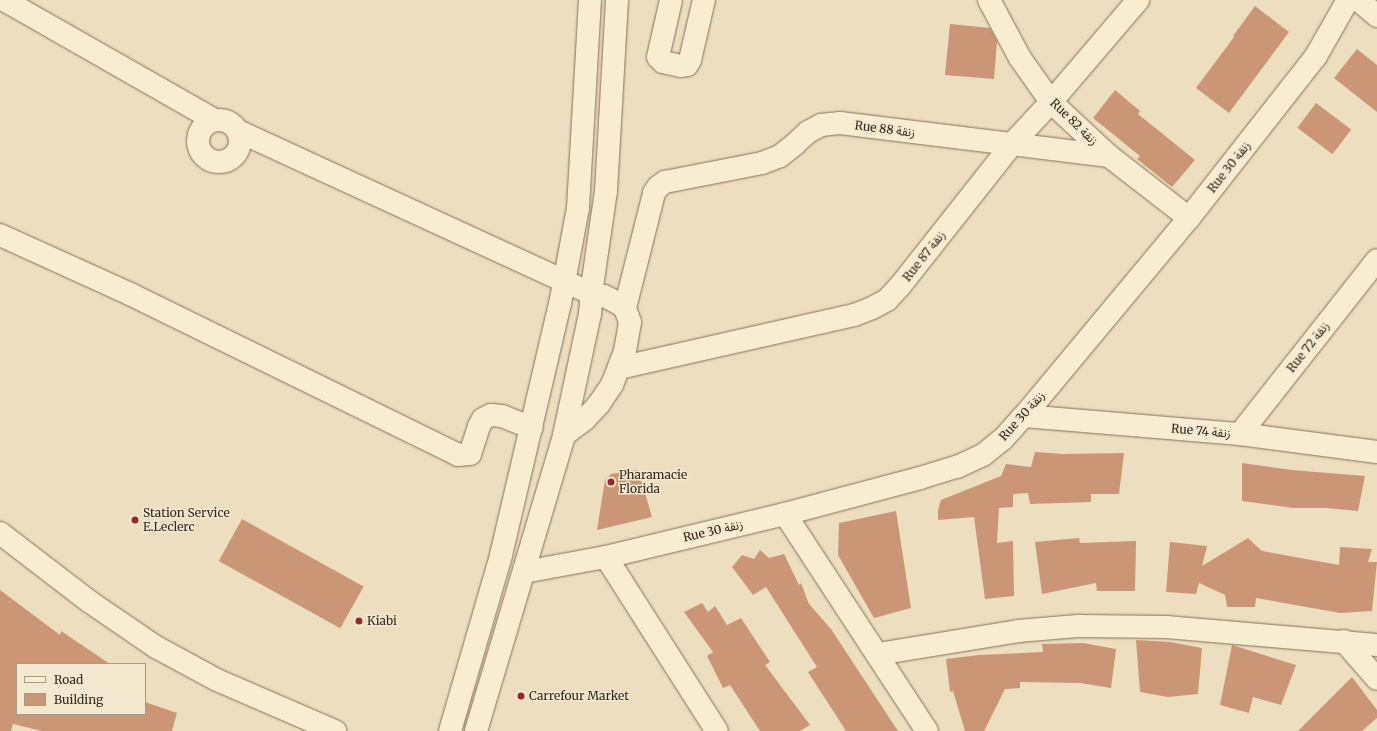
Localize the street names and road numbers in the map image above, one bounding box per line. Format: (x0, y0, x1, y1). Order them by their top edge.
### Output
street label: Rue 82 زنقة (1047, 96, 1101, 148)
street label: Rue 88 زنقة (854, 118, 916, 140)
street label: Rue 30 زنقة (1205, 138, 1253, 196)
street label: Rue 87 زنقة (900, 228, 948, 284)
street label: Rue 72 زنقة (1284, 319, 1332, 375)
street label: Rue 30 زنقة (996, 388, 1048, 444)
street label: Rue 74 زنقة (1171, 421, 1231, 441)
street label: Rue 30 زنقة (682, 517, 744, 545)

